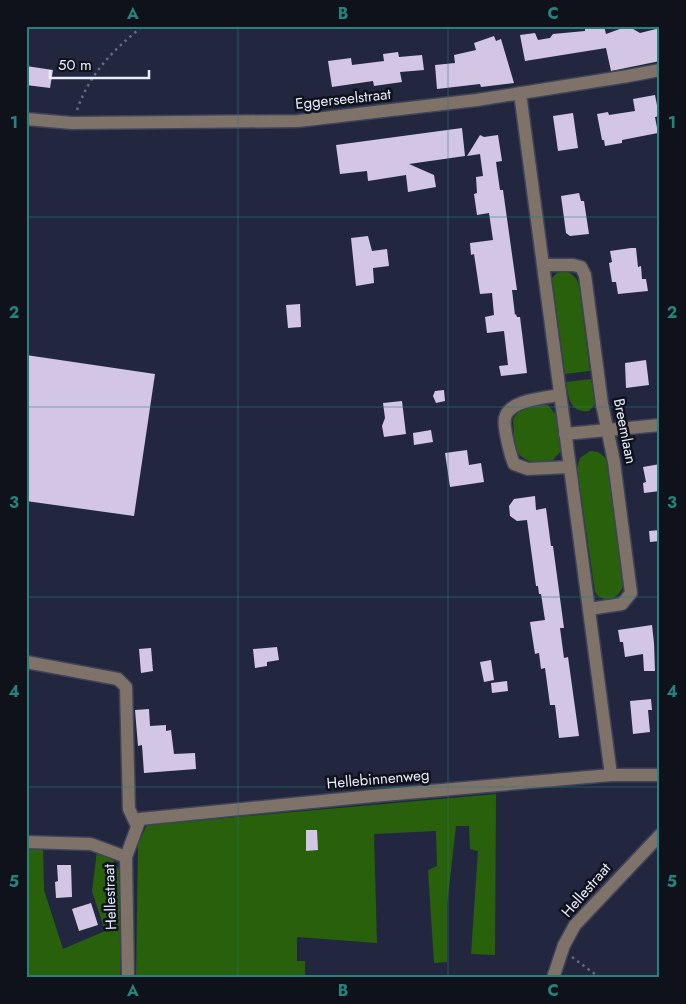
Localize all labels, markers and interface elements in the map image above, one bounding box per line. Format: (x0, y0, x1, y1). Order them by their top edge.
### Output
text: A (126, 2, 139, 25)
text: B (338, 2, 348, 25)
text: C (547, 2, 559, 25)
scale bar (50, 48, 149, 80)
text: 50 m (58, 54, 92, 76)
street label: Eggerseelstraat (294, 83, 392, 115)
text: 1 (10, 111, 18, 134)
text: 1 (668, 111, 676, 134)
text: 2 (9, 301, 19, 324)
text: 2 (667, 301, 677, 324)
street label: Breemlaan (608, 396, 642, 466)
text: 3 (9, 491, 19, 514)
text: 3 (667, 491, 677, 514)
text: 4 (8, 680, 20, 703)
text: 4 (666, 680, 678, 703)
street label: Hellebinnenweg (326, 764, 430, 794)
street label: Hellestraat (556, 858, 616, 922)
street label: Hellestraat (98, 863, 122, 930)
text: 5 (9, 870, 19, 893)
text: 5 (667, 870, 677, 893)
text: A (126, 979, 139, 1002)
text: B (338, 979, 348, 1002)
text: C (547, 979, 559, 1002)

